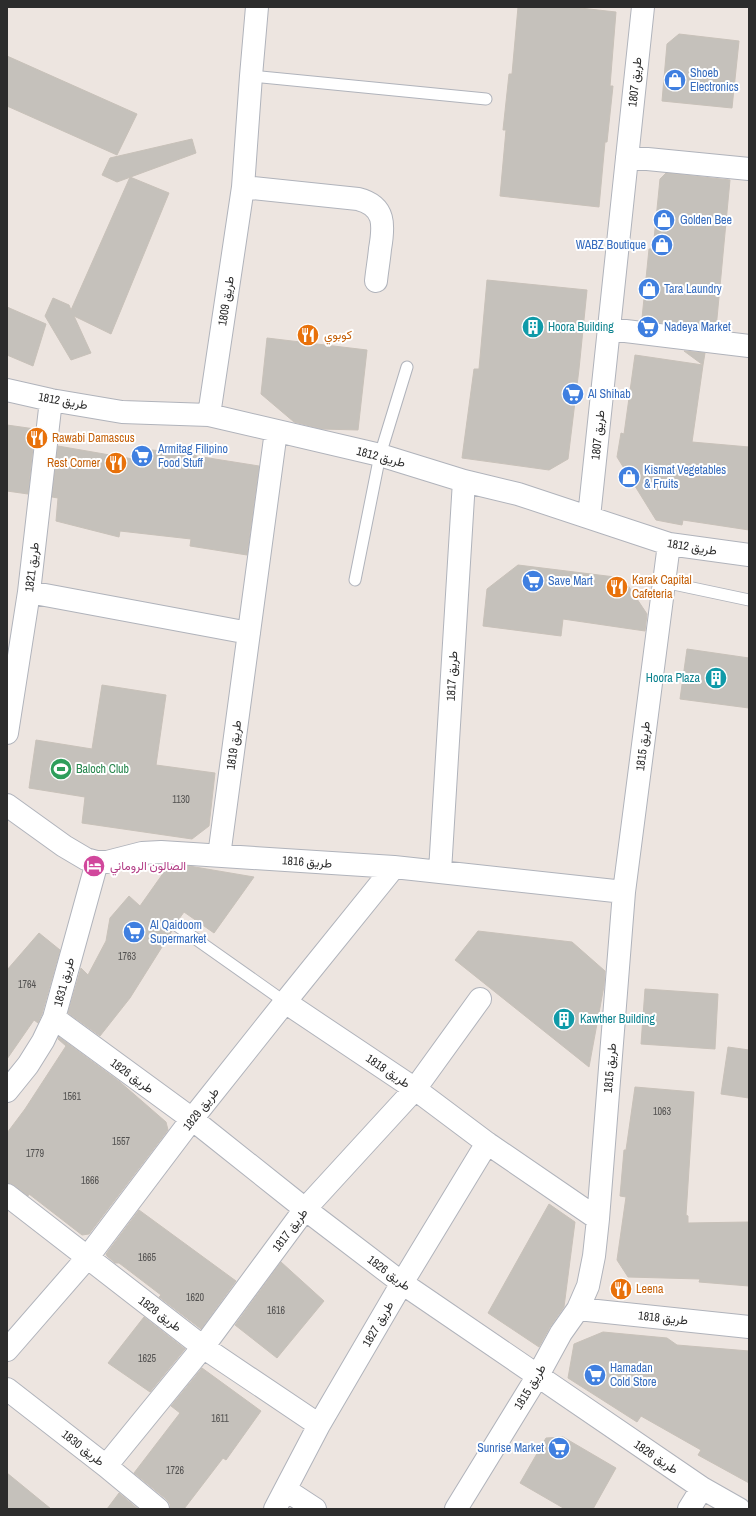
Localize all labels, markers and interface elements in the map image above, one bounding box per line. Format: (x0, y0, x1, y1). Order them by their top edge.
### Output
street label: طريق 1807 (624, 56, 646, 108)
place label: Shoeb Electronics (690, 65, 739, 95)
shop icon: Shoeb Electronics (662, 67, 688, 93)
shop icon: Golden Bee (651, 207, 677, 233)
place label: Golden Bee (680, 212, 732, 228)
shop icon: WABZ Boutique (649, 232, 675, 258)
place label: WABZ Boutique (576, 237, 646, 253)
street label: طريق 1809 (214, 275, 238, 327)
shop icon: Tara Laundry (636, 276, 662, 302)
place label: Tara Laundry (664, 281, 722, 297)
building icon: Hoora Building (520, 314, 546, 340)
supermarket icon: Nadeya Market (635, 314, 661, 340)
place label: Hoora Building (548, 319, 614, 335)
place label: Nadeya Market (664, 319, 731, 335)
restaurant icon: كوبوي (295, 322, 321, 348)
place label: كوبوي (324, 327, 352, 345)
supermarket icon: Al Shihab (560, 381, 586, 407)
place label: Al Shihab (587, 386, 631, 402)
street label: طريق 1812 (37, 389, 89, 413)
street label: طريق 1807 (587, 409, 609, 461)
restaurant icon: Rawabi Damascus (24, 425, 50, 451)
place label: Rawabi Damascus (52, 430, 135, 446)
place label: Armitag Filipino Food Stuff (157, 441, 228, 471)
supermarket icon: Armitag Filipino Food Stuff (129, 443, 155, 469)
street label: طريق 1812 (355, 443, 407, 471)
restaurant icon: Rest Corner (103, 450, 129, 476)
place label: Rest Corner (47, 455, 101, 471)
place label: Kismat Vegetables & Fruits (644, 462, 726, 492)
shop icon: Kismat Vegetables & Fruits (616, 464, 642, 490)
street label: طريق 1812 (666, 535, 718, 559)
street label: طريق 1821 (21, 541, 43, 593)
supermarket icon: Save Mart (520, 568, 546, 594)
place label: Karak Capital Cafeteria (632, 572, 692, 602)
place label: Save Mart (548, 573, 593, 589)
restaurant icon: Karak Capital Cafeteria (604, 574, 630, 600)
street label: طريق 1817 (443, 650, 461, 701)
building icon: Hoora Plaza (703, 665, 729, 691)
place label: Hoora Plaza (646, 670, 701, 686)
street label: طريق 1819 (223, 719, 245, 771)
street label: طريق 1815 (632, 720, 654, 772)
sports icon: Baloch Club (48, 756, 74, 782)
place label: Baloch Club (76, 761, 129, 777)
house number: 1130 (172, 793, 190, 806)
street label: طريق 1816 (281, 852, 333, 872)
hotel icon: الصالون الروماني (81, 853, 107, 879)
place label: الصالون الروماني (110, 858, 186, 876)
place label: Al Qaidoom Supermarket (149, 917, 207, 947)
supermarket icon: Al Qaidoom Supermarket (121, 919, 147, 945)
house number: 1763 (118, 950, 137, 963)
street label: طريق 1831 (50, 956, 78, 1008)
house number: 1764 (18, 978, 37, 991)
building icon: Kawther Building (551, 1006, 577, 1032)
place label: Kawther Building (580, 1011, 655, 1027)
street label: طريق 1815 (600, 1042, 620, 1094)
street label: طريق 1818 (363, 1050, 413, 1092)
street label: طريق 1826 (107, 1055, 157, 1097)
street label: طريق 1829 (179, 1084, 223, 1134)
house number: 1561 (63, 1090, 82, 1103)
house number: 1063 (653, 1105, 672, 1118)
house number: 1557 (112, 1135, 131, 1148)
house number: 1779 (26, 1147, 45, 1160)
house number: 1666 (81, 1174, 100, 1187)
street label: طريق 1817 (269, 1205, 312, 1255)
house number: 1665 (138, 1251, 157, 1264)
street label: طريق 1826 (364, 1252, 414, 1295)
restaurant icon: Leena (608, 1276, 634, 1302)
place label: Leena (636, 1281, 664, 1297)
house number: 1620 (186, 1291, 205, 1304)
street label: طريق 1828 (135, 1293, 185, 1336)
street label: طريق 1827 (359, 1298, 398, 1350)
house number: 1616 (267, 1304, 286, 1317)
street label: طريق 1818 (637, 1307, 689, 1329)
house number: 1625 (138, 1352, 157, 1365)
place label: Hamadan Cold Store (610, 1360, 657, 1390)
street label: طريق 1815 (510, 1361, 550, 1413)
supermarket icon: Hamadan Cold Store (582, 1362, 608, 1388)
house number: 1611 (211, 1412, 229, 1425)
street label: طريق 1830 (58, 1426, 108, 1470)
supermarket icon: Sunrise Market (546, 1435, 572, 1461)
street label: طريق 1826 (631, 1436, 681, 1478)
place label: Sunrise Market (477, 1440, 544, 1456)
house number: 1726 (166, 1464, 185, 1477)

